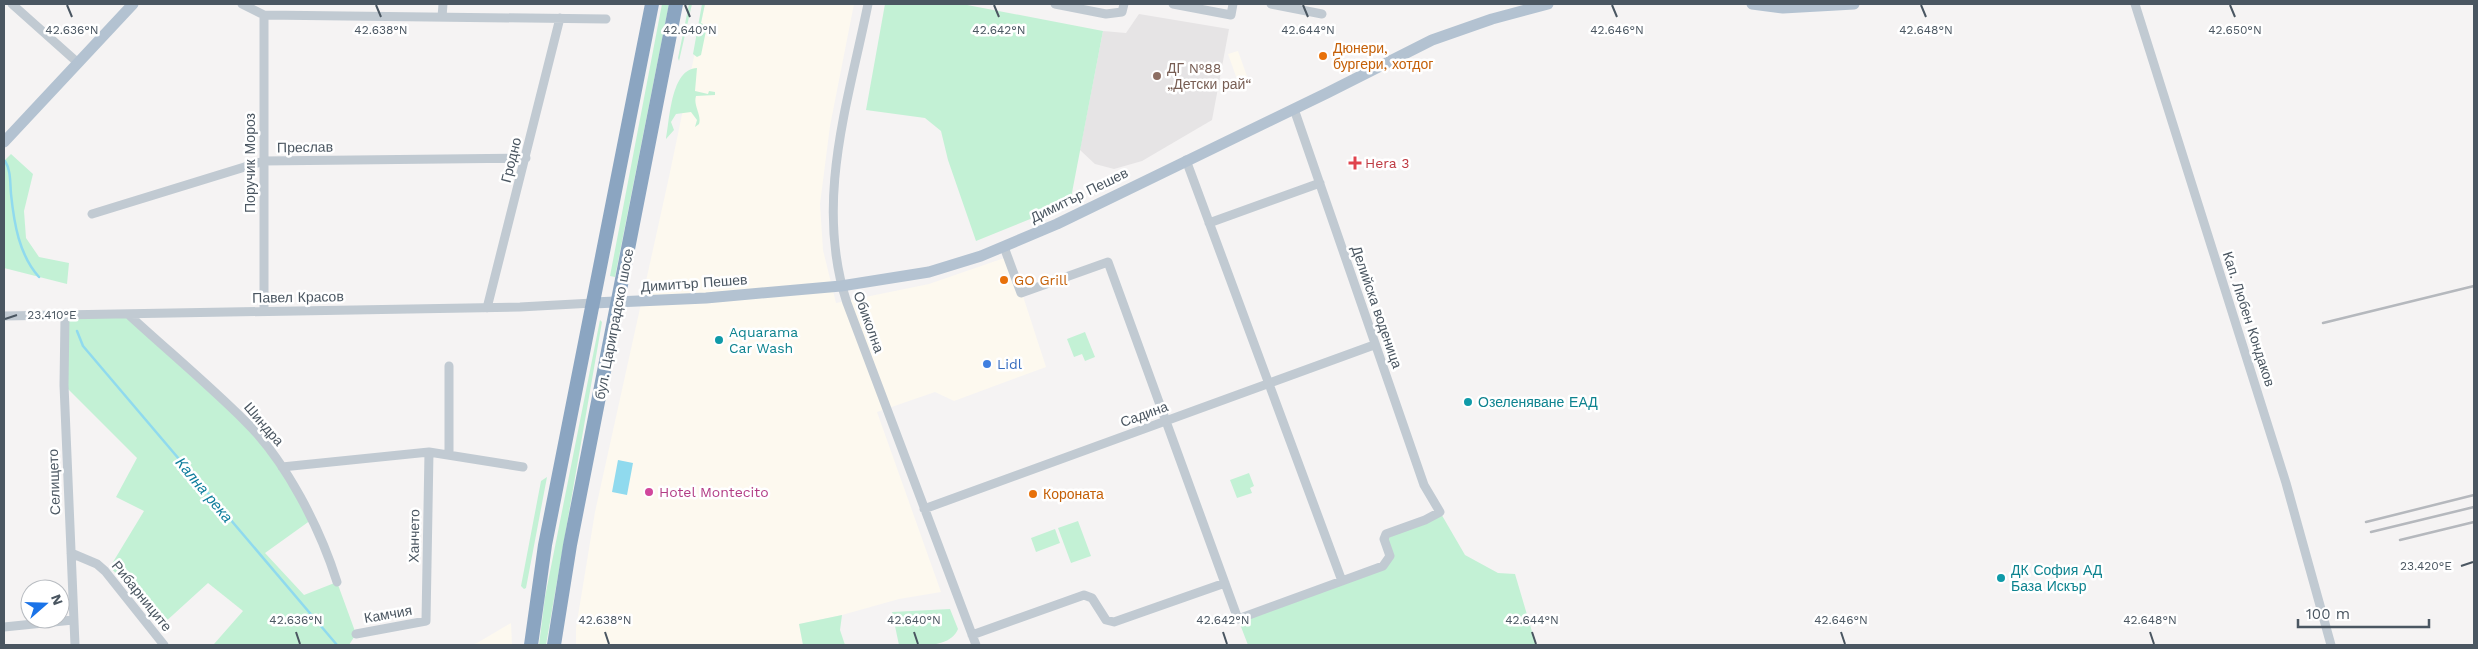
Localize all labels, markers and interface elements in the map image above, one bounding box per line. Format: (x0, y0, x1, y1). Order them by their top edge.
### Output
text: 42.636°N (45, 23, 99, 37)
text: 42.638°N (354, 23, 408, 37)
text: 42.640°N (663, 23, 717, 37)
text: 42.642°N (972, 23, 1026, 37)
text: 42.644°N (1281, 23, 1335, 37)
text: 42.646°N (1590, 23, 1644, 37)
text: 42.648°N (1899, 23, 1953, 37)
text: 42.650°N (2208, 23, 2262, 37)
place label: Дюнери, бургери, хотдог (1333, 40, 1433, 72)
marker: Дюнери, бургери, хотдог (1317, 50, 1329, 62)
place label: ДГ №88 „Детски рай“ (1167, 60, 1252, 92)
marker: ДГ №88 „Детски рай“ (1151, 70, 1163, 82)
street label: Поручик Мороз (242, 113, 258, 213)
street label: Гродно (498, 136, 524, 184)
street label: Преслав (277, 139, 333, 155)
place label: Hera 3 (1365, 155, 1409, 171)
marker: Hera 3 (1349, 157, 1361, 169)
street label: Димитър Пешев (1028, 164, 1130, 226)
street label: Делийска воденица (1348, 244, 1406, 371)
street label: бул. Цариградско шосе (591, 247, 637, 401)
street label: Кап. Любен Кондаков (2220, 249, 2278, 389)
street label: Димитър Пешев (640, 271, 748, 295)
place label: GO Grill (1014, 272, 1068, 288)
marker: GO Grill (998, 274, 1010, 286)
street label: Павел Красов (252, 288, 344, 306)
street label: Обиколна (851, 289, 888, 355)
text: 23.410°E (27, 308, 77, 322)
place label: Aquarama Car Wash (729, 324, 798, 356)
marker: Aquarama Car Wash (713, 334, 725, 346)
place label: Lidl (997, 356, 1023, 372)
marker: Lidl (981, 358, 993, 370)
place label: Озеленяване ЕАД (1478, 394, 1598, 410)
marker: Озеленяване ЕАД (1462, 396, 1474, 408)
street label: Садина (1118, 398, 1170, 430)
street label: Шиндра (241, 399, 287, 449)
street label: Селището (45, 448, 63, 515)
water label: Кална река (172, 454, 236, 526)
place label: Hotel Montecito (659, 484, 769, 500)
marker: Hotel Montecito (643, 486, 655, 498)
place label: Короната (1043, 486, 1104, 502)
marker: Короната (1027, 488, 1039, 500)
street label: Ханчето (406, 509, 422, 563)
street label: Рибарниците (109, 558, 175, 635)
text: 23.420°E (2400, 559, 2452, 573)
place label: ДК София АД База Искър (2011, 562, 2103, 594)
marker: ДК София АД База Искър (1995, 572, 2007, 584)
north arrow (20, 579, 70, 629)
text: N (48, 592, 67, 607)
scale bar (2298, 596, 2429, 628)
street label: Камчия (363, 602, 413, 626)
text: 100 m (2306, 605, 2350, 623)
text: 42.636°N (269, 613, 323, 627)
text: 42.638°N (578, 613, 632, 627)
text: 42.640°N (887, 613, 941, 627)
text: 42.642°N (1196, 613, 1250, 627)
text: 42.644°N (1505, 613, 1559, 627)
text: 42.646°N (1814, 613, 1868, 627)
text: 42.648°N (2123, 613, 2177, 627)

